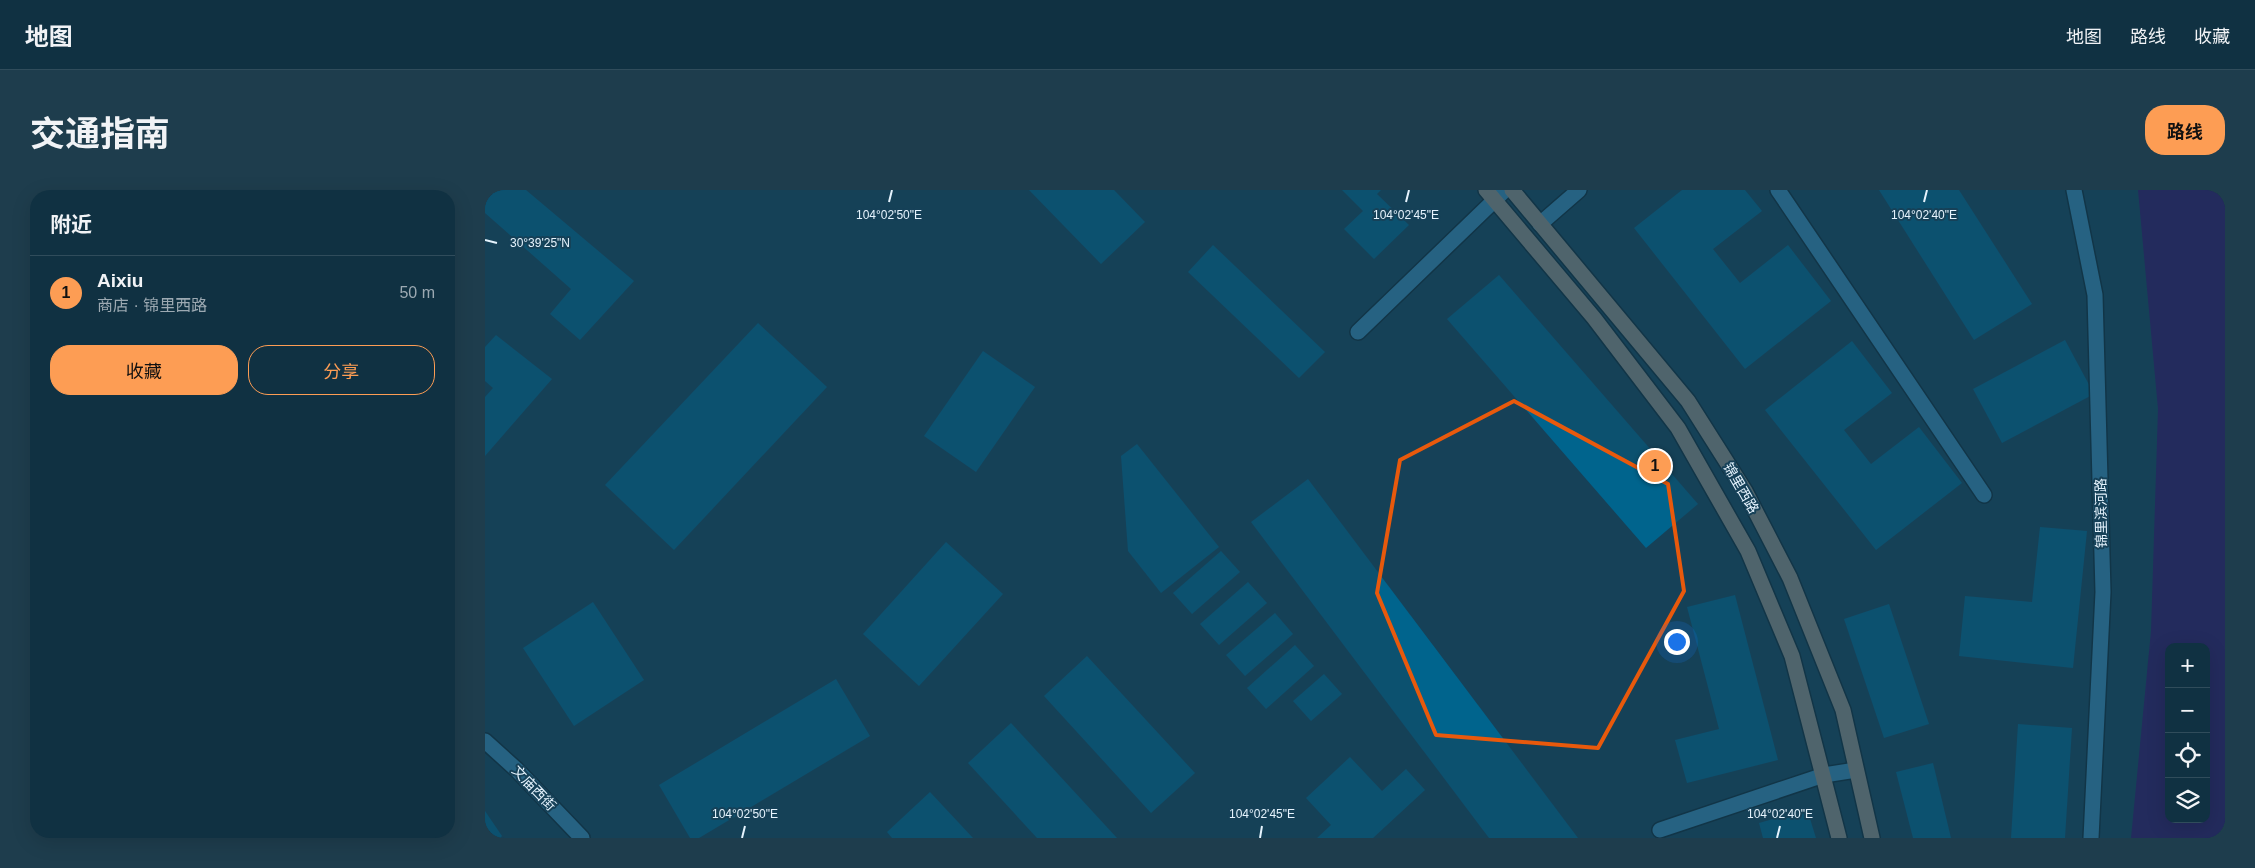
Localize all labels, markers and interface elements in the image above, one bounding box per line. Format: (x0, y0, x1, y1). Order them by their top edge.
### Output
text: 地图 (25, 23, 73, 50)
text: 地图 (2066, 27, 2102, 47)
text: 路线 (2130, 27, 2166, 47)
text: 收藏 (2194, 27, 2230, 47)
button: 路线 (2145, 105, 2225, 155)
text: 交通指南 (30, 114, 170, 153)
text: 104°02'50"E (856, 208, 922, 222)
text: 104°02'45"E (1373, 208, 1439, 222)
text: 104°02'40"E (1891, 208, 1957, 222)
text: 附近 (50, 213, 92, 236)
text: 30°39'25"N (510, 236, 570, 250)
text: Aixiu (97, 270, 143, 291)
text: 1 (62, 284, 70, 301)
text: 50 m (399, 284, 435, 301)
text: 商店 · 锦里西路 (97, 297, 207, 314)
button: 收藏 (50, 345, 238, 395)
button: 分享 (248, 345, 435, 395)
pin: 1 (1639, 447, 1671, 485)
street label: 锦里西路 (1720, 460, 1762, 516)
street label: 锦里滨河路 (2092, 478, 2110, 548)
your location (1664, 629, 1690, 655)
map controls (2165, 643, 2210, 823)
button: + (2165, 643, 2210, 688)
button: − (2165, 688, 2210, 733)
button: locate (2165, 733, 2210, 778)
street label: 文庙西街 (509, 762, 559, 814)
button: layers (2165, 778, 2210, 823)
text: 104°02'50"E (712, 807, 778, 821)
text: 104°02'45"E (1229, 807, 1295, 821)
text: 104°02'40"E (1747, 807, 1813, 821)

